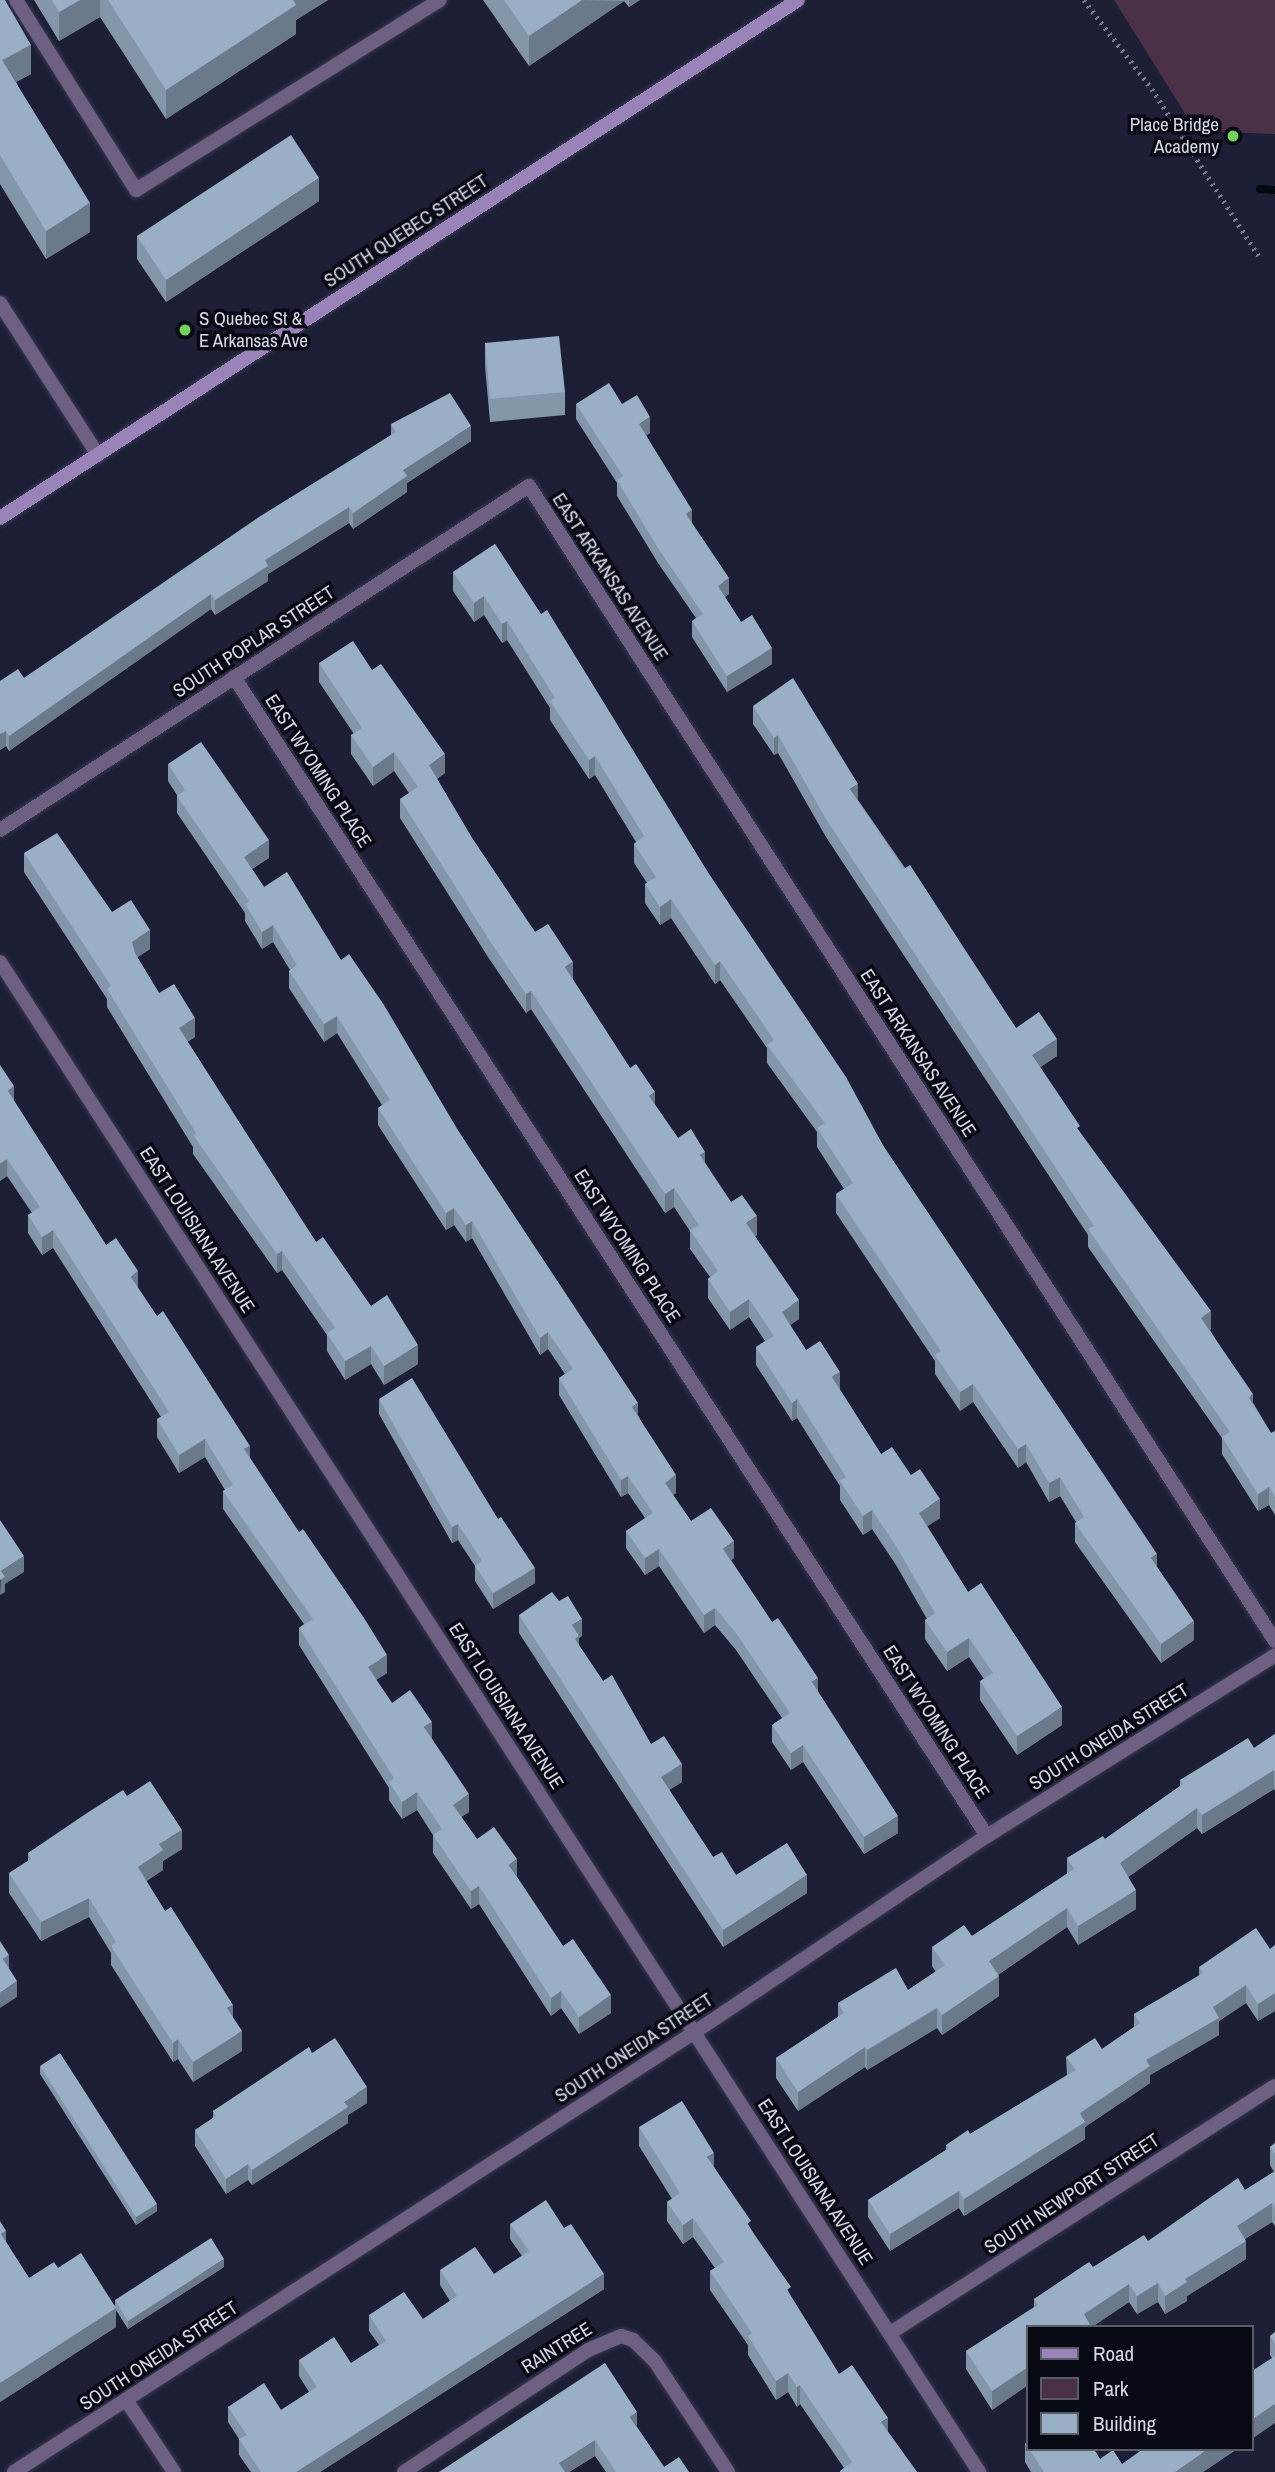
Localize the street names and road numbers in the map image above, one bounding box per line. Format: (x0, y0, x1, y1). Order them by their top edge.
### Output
street label: SOUTH QUEBEC STREET (320, 170, 492, 292)
street label: EAST ARKANSAS AVENUE (547, 488, 673, 666)
street label: SOUTH POPLAR STREET (169, 581, 339, 703)
street label: EAST WYOMING PLACE (260, 690, 376, 852)
street label: EAST ARKANSAS AVENUE (855, 964, 981, 1142)
street label: EAST LOUISIANA AVENUE (134, 1142, 260, 1318)
street label: EAST WYOMING PLACE (569, 1165, 685, 1327)
street label: EAST LOUISIANA AVENUE (443, 1618, 569, 1794)
street label: EAST WYOMING PLACE (878, 1641, 994, 1803)
street label: SOUTH ONEIDA STREET (1025, 1678, 1193, 1796)
street label: SOUTH ONEIDA STREET (550, 1988, 718, 2108)
street label: EAST LOUISIANA AVENUE (752, 2094, 878, 2270)
street label: SOUTH NEWPORT STREET (980, 2129, 1164, 2259)
street label: SOUTH ONEIDA STREET (75, 2296, 243, 2416)
street label: RAINTREE (518, 2317, 596, 2379)

